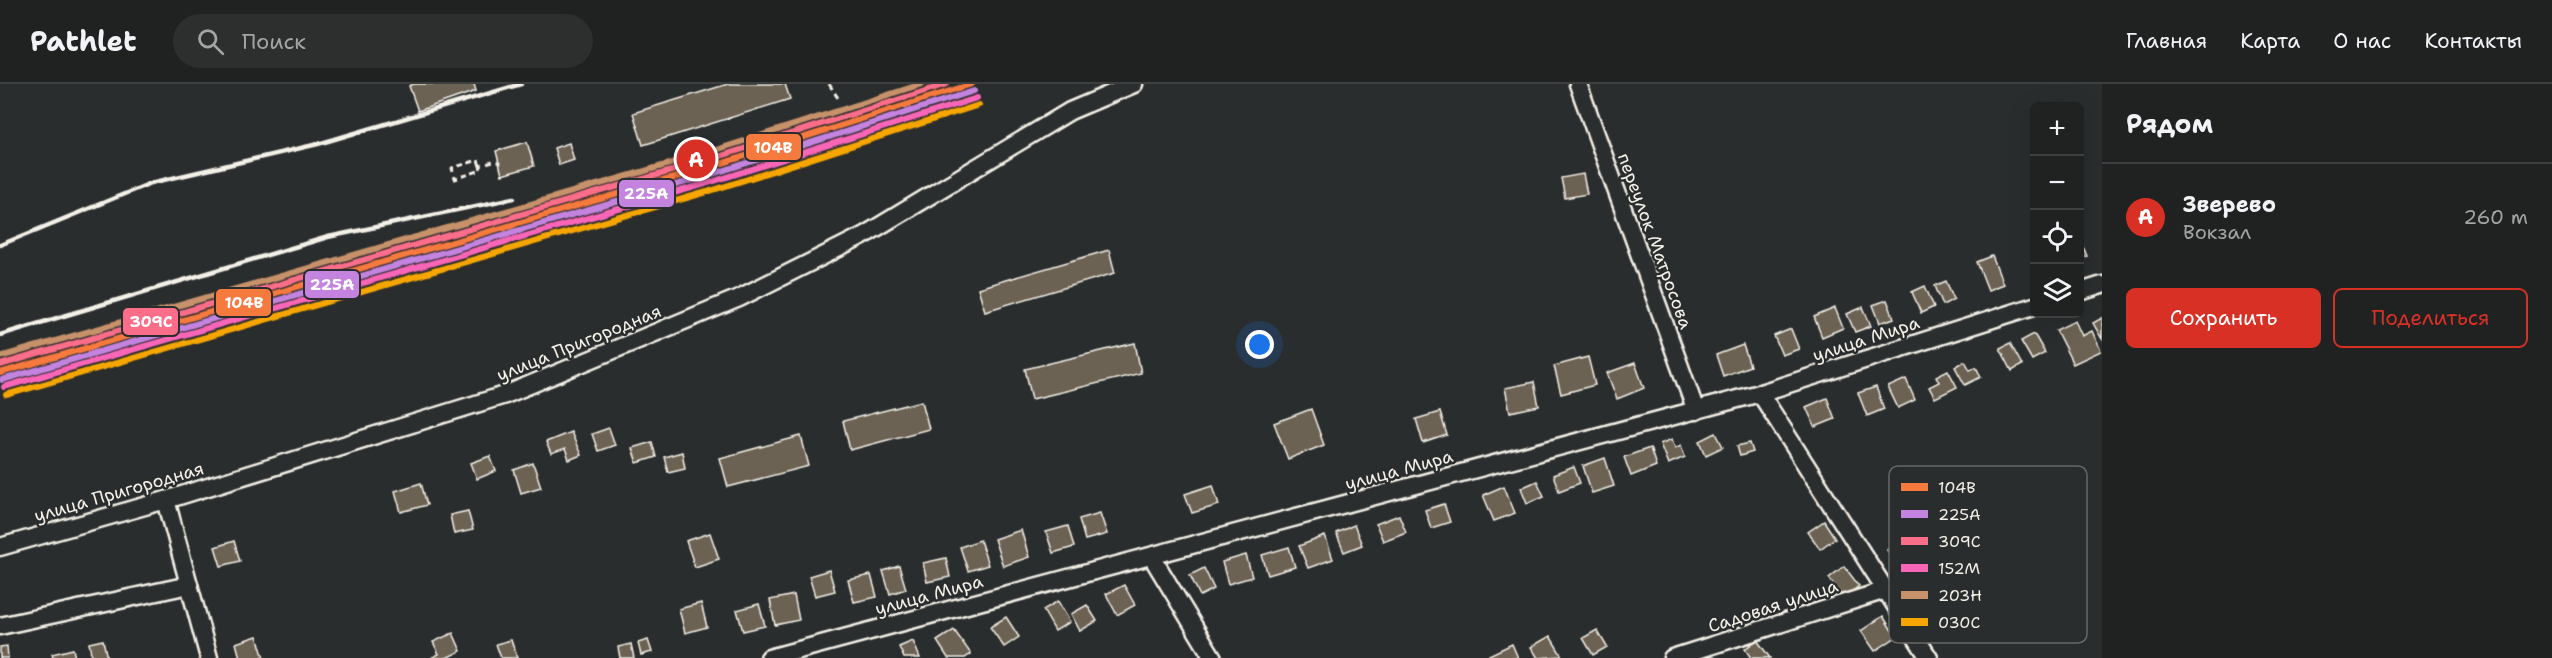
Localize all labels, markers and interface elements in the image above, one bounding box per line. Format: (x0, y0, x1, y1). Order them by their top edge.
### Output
search box (173, 14, 593, 68)
text: Pathlet (30, 22, 137, 60)
icon: search (194, 25, 227, 58)
text: Поиск (242, 27, 306, 56)
text: Главная (2126, 27, 2207, 55)
text: Карта (2240, 27, 2300, 55)
text: О нас (2333, 27, 2391, 55)
text: Контакты (2424, 27, 2522, 55)
map controls (2030, 102, 2084, 318)
button: + (2030, 102, 2084, 156)
text: Рядом (2126, 106, 2213, 141)
line badge: 104В (745, 133, 802, 161)
pin: A (676, 136, 716, 182)
text: 104В (753, 137, 793, 158)
street label: переулок Матросова (1612, 150, 1698, 332)
button: − (2030, 156, 2084, 210)
line badge: 225А (618, 179, 675, 208)
text: 225А (624, 183, 668, 204)
text: Зверево (2183, 190, 2276, 219)
text: A (2138, 204, 2153, 230)
text: 260 m (2463, 204, 2528, 230)
button: locate (2030, 210, 2084, 264)
text: Вокзал (2183, 219, 2251, 245)
button: layers (2030, 264, 2084, 318)
line badge: 225А (304, 270, 360, 299)
text: 225А (310, 274, 354, 295)
line badge: 104В (215, 288, 272, 317)
button: Сохранить (2126, 288, 2321, 348)
button: Поделиться (2333, 288, 2528, 348)
text: 104В (224, 292, 264, 313)
street label: улица Пригородная (493, 299, 665, 387)
line badge: 309С (122, 307, 179, 336)
street label: улица Мира (1810, 310, 1922, 368)
text: 309С (129, 311, 173, 332)
your location (1245, 330, 1274, 359)
street label: улица Мира (1342, 444, 1456, 496)
street label: улица Пригородная (31, 456, 207, 528)
legend (1889, 466, 2087, 643)
text: 104В (1938, 477, 1976, 498)
text: 225А (1938, 504, 1981, 525)
text: 309С (1938, 531, 1981, 552)
text: 152М (1938, 558, 1980, 579)
street label: улица Мира (872, 569, 986, 621)
street label: Садовая улица (1705, 574, 1841, 638)
text: 203Н (1938, 585, 1982, 606)
text: 030C (1938, 612, 1981, 633)

